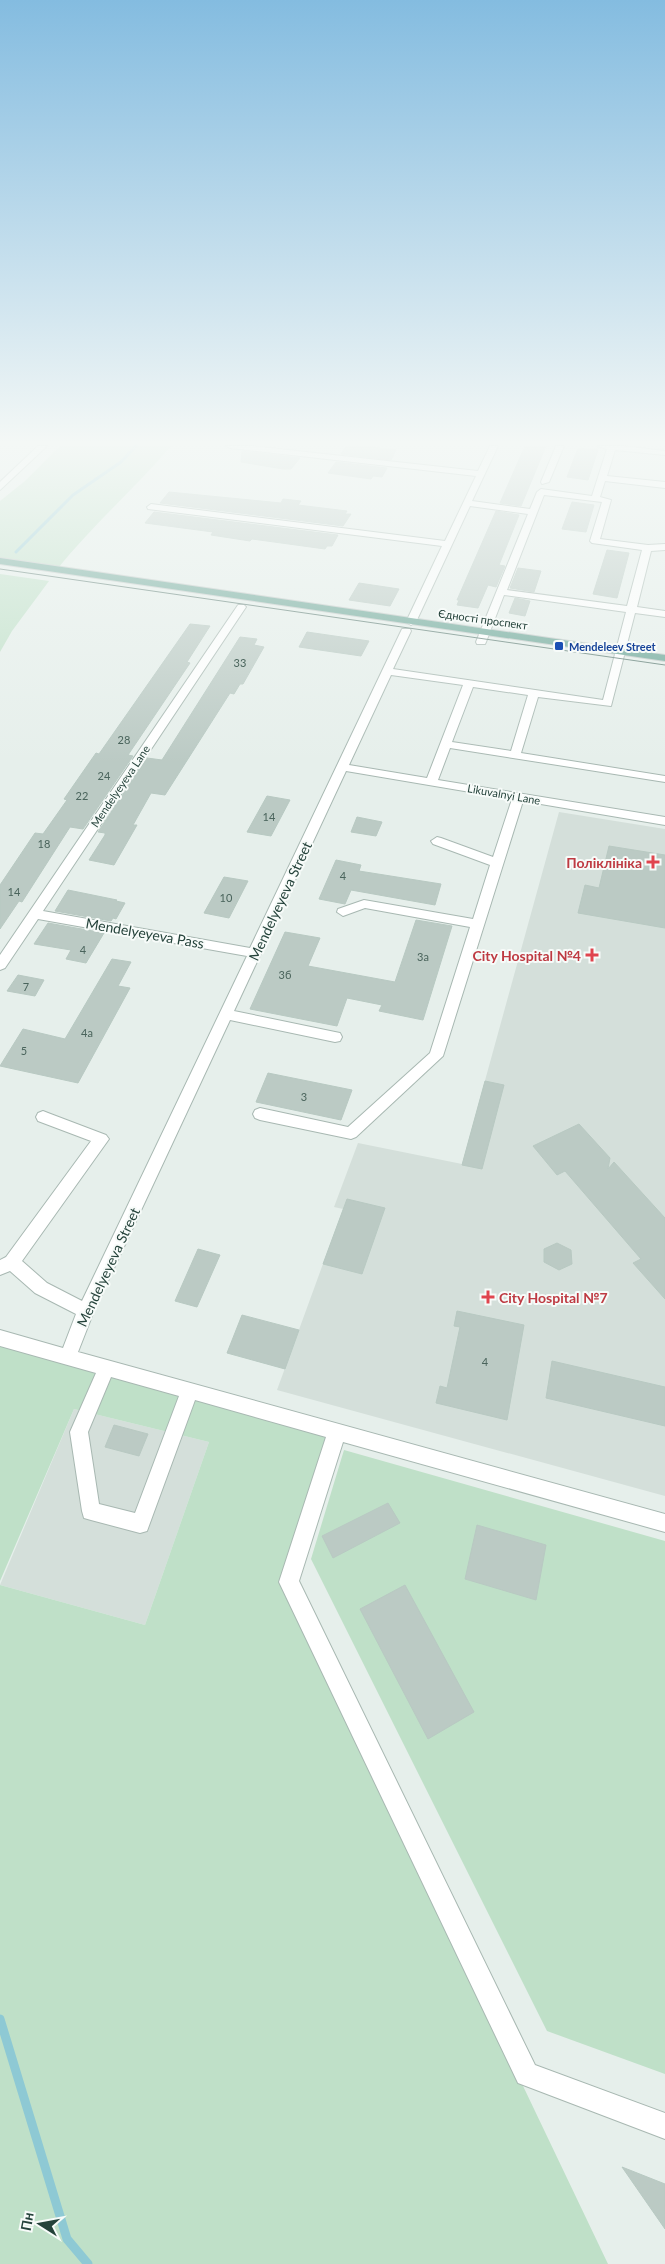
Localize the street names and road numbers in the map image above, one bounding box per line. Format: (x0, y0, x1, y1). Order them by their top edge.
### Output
street label: Єдності проспект (438, 606, 529, 632)
street label: Mendelyeyeva Lane (88, 742, 152, 829)
street label: Likuvalnyi Lane (467, 781, 542, 807)
street label: Mendelyeyeva Street (245, 839, 315, 963)
street label: Mendelyeyeva Pass (84, 914, 206, 952)
street label: Mendelyeyeva Street (73, 1205, 143, 1329)

